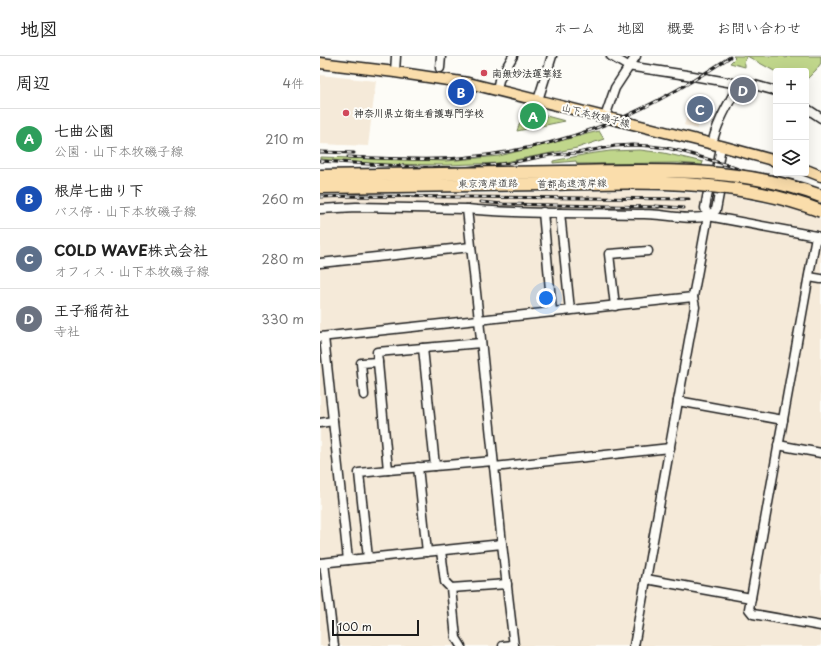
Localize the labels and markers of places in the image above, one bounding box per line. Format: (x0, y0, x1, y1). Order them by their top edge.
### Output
place label: 南無妙法蓮華経 (492, 65, 562, 80)
marker: 南無妙法蓮華経 (479, 68, 489, 78)
pin: D (730, 75, 756, 105)
pin: B (448, 77, 474, 107)
pin: C (687, 94, 713, 124)
pin: A (520, 101, 546, 131)
place label: 神奈川県立衛生看護専門学校 (354, 105, 484, 120)
marker: 神奈川県立衛生看護専門学校 (341, 108, 351, 118)

